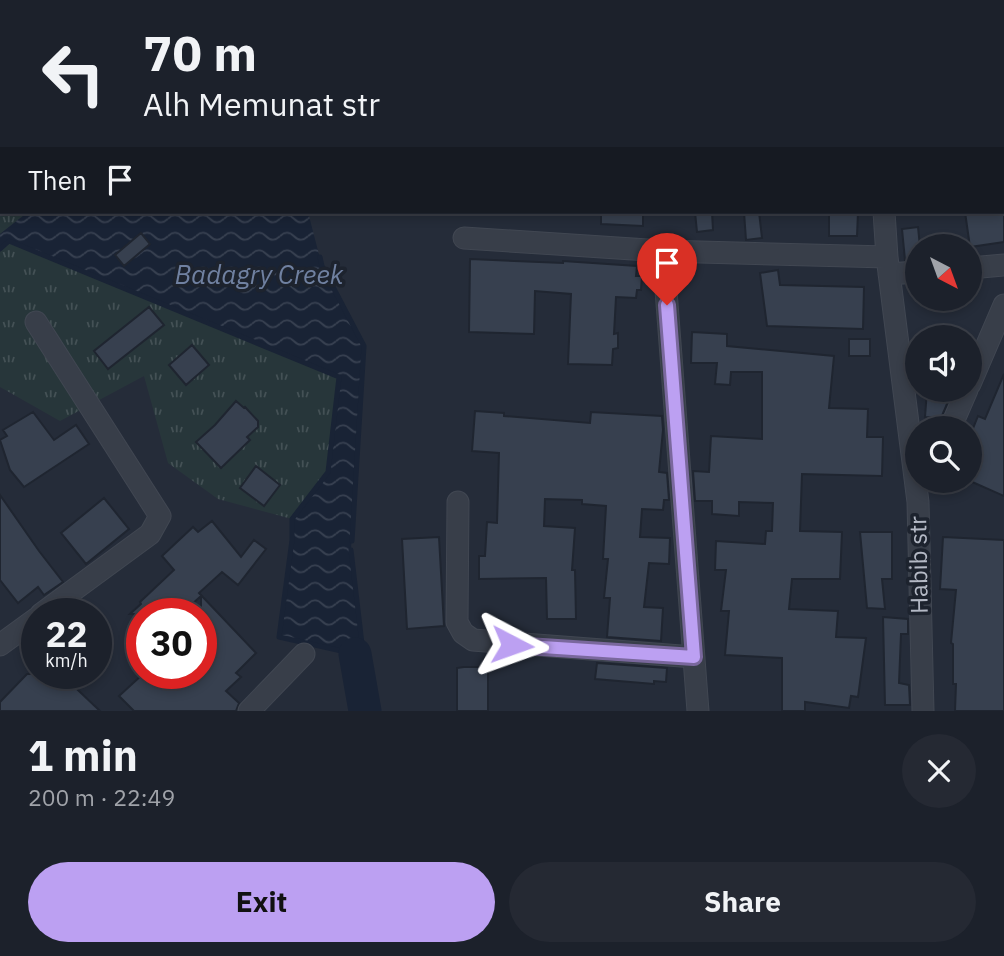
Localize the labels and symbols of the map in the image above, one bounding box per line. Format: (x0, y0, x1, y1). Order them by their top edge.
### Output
pin (637, 233, 697, 305)
north arrow (905, 234, 982, 312)
water label: Badagry Creek (175, 257, 344, 291)
street label: Habib str (901, 516, 935, 614)
speed limit sign: 30 (126, 598, 217, 689)
position arrow (475, 608, 549, 682)

